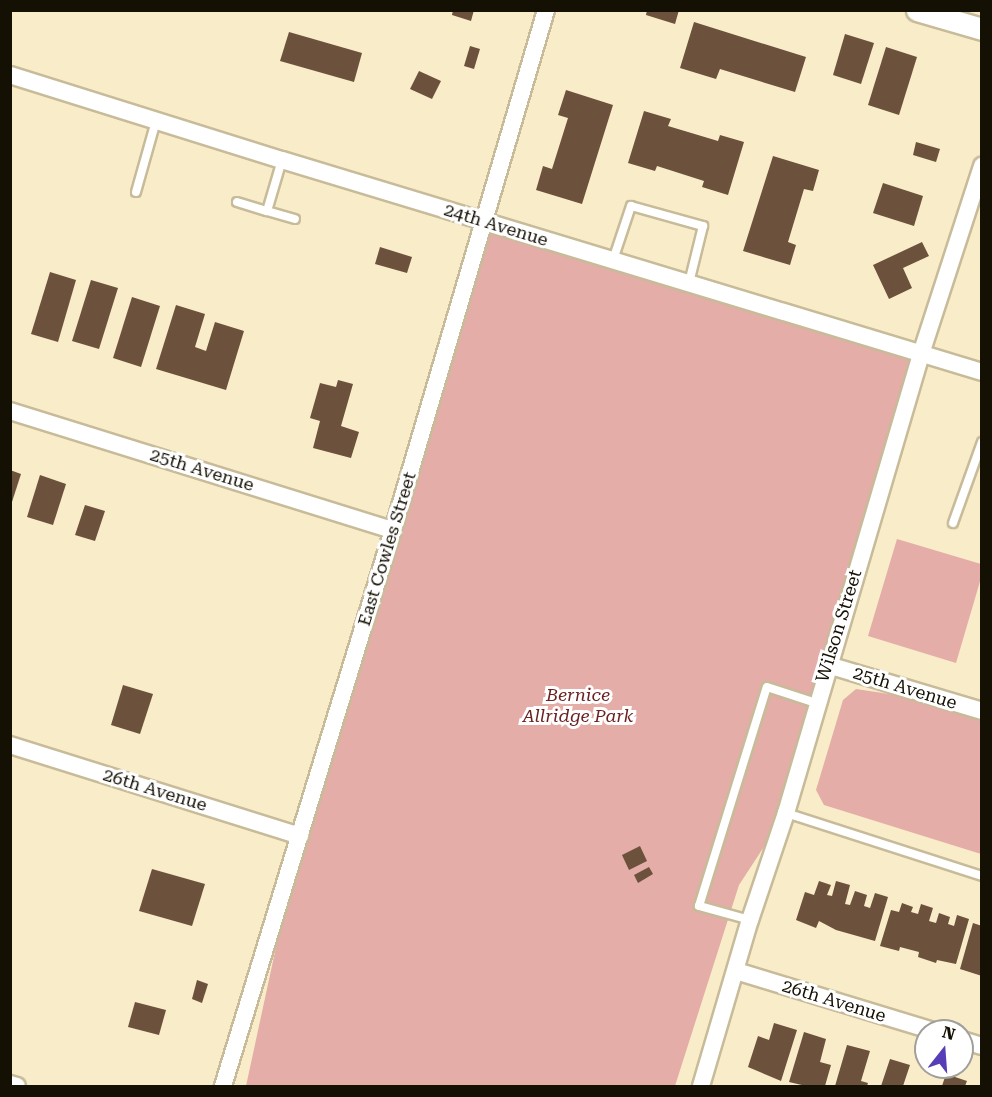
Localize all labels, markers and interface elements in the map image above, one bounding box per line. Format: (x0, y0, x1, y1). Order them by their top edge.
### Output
street label: 24th Avenue (441, 199, 551, 251)
street label: 25th Avenue (147, 444, 257, 496)
street label: East Cowles Street (353, 469, 421, 629)
street label: Wilson Street (812, 567, 866, 685)
street label: 25th Avenue (850, 662, 960, 714)
park label: Bernice Allridge Park (523, 685, 633, 728)
street label: 26th Avenue (100, 764, 210, 816)
street label: 26th Avenue (779, 975, 889, 1027)
north arrow (914, 1019, 974, 1079)
text: N (940, 1022, 957, 1044)

